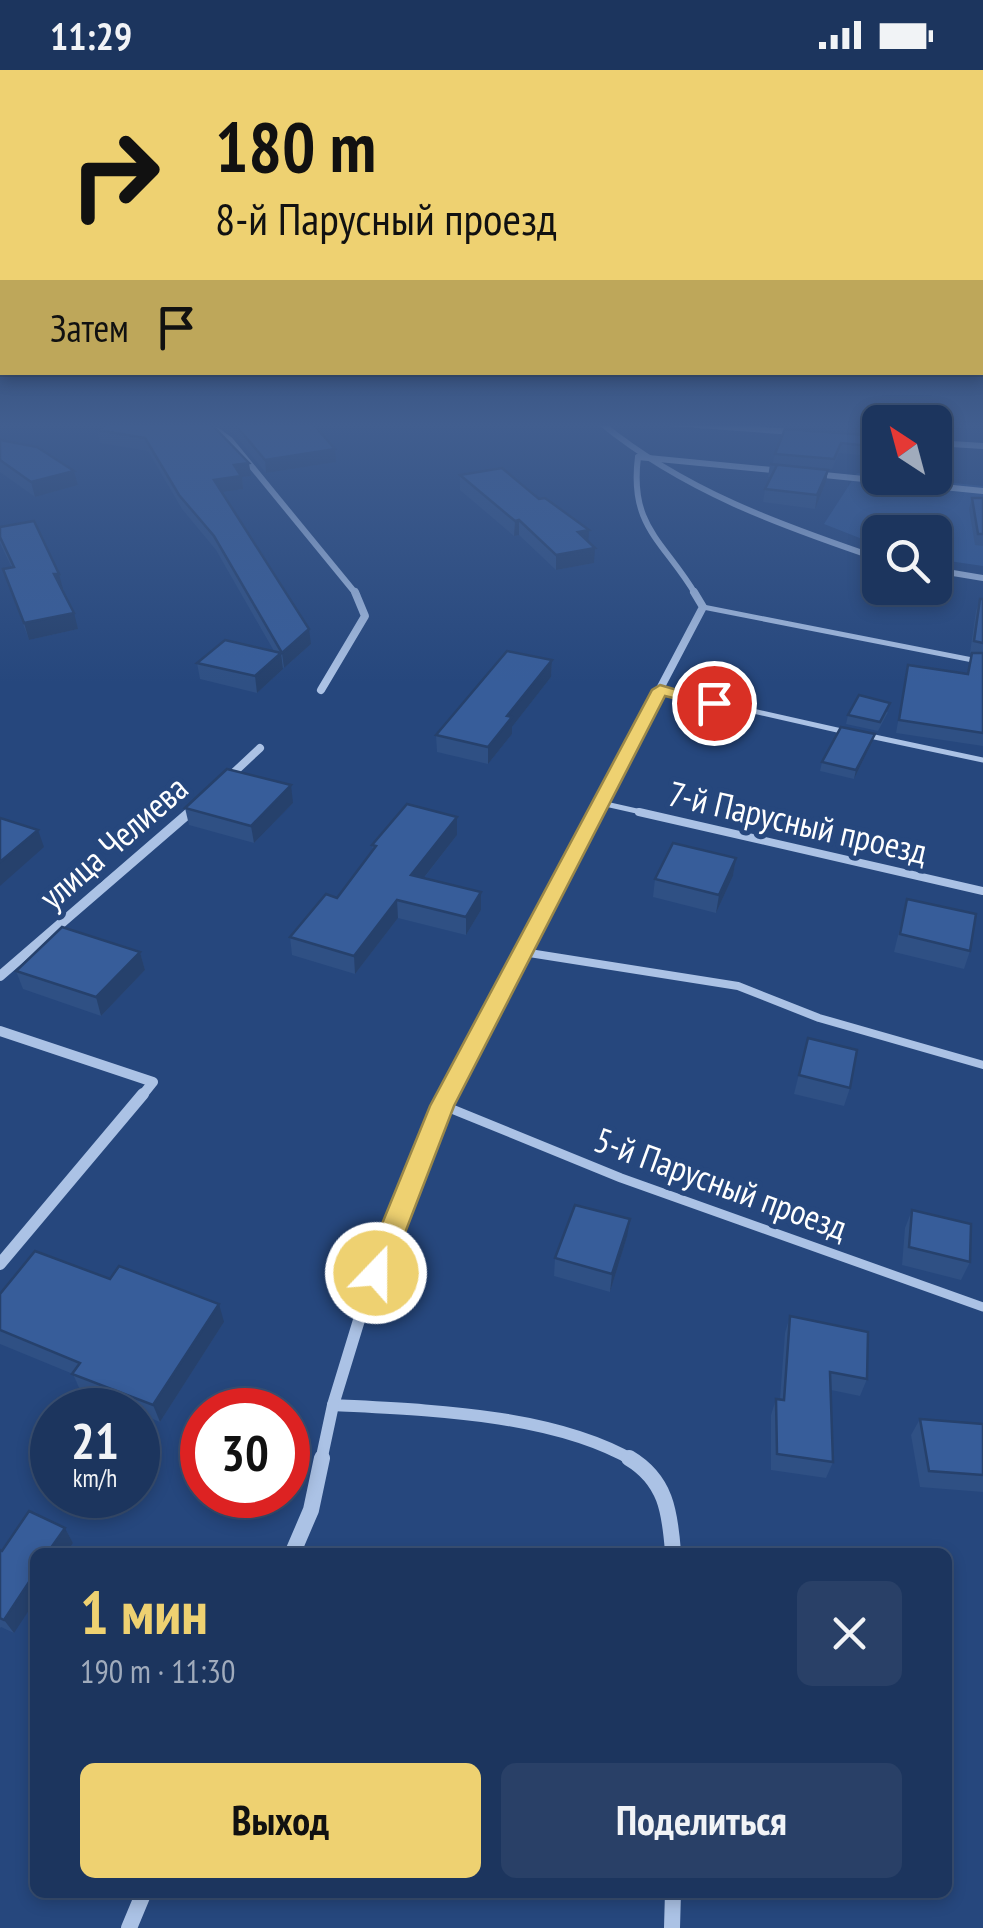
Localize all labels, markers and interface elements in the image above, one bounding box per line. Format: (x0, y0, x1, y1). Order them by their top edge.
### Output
text: 11:29 (50, 11, 132, 60)
text: 180 m (215, 101, 376, 191)
icon: right (50, 110, 180, 240)
text: 8-й Парусный проезд (215, 189, 557, 247)
icon: arrive (149, 300, 204, 355)
text: Затем (50, 303, 129, 352)
north arrow (862, 405, 952, 495)
map controls (862, 405, 952, 605)
button: search (862, 515, 952, 605)
pin (672, 661, 757, 746)
icon: arrive (687, 676, 742, 731)
street label: улица Челиева (29, 765, 197, 919)
street label: 7-й Парусный проезд (664, 770, 932, 874)
street label: 5-й Парусный проезд (588, 1116, 854, 1250)
position arrow (324, 1221, 428, 1325)
speed limit sign: 30 (180, 1388, 310, 1518)
text: 21 (71, 1408, 119, 1473)
text: km/h (73, 1462, 117, 1494)
text: 1 мин (80, 1573, 208, 1651)
button: close (797, 1581, 902, 1686)
text: 190 m · 11:30 (80, 1650, 235, 1692)
button: Выход (80, 1763, 481, 1878)
button: Поделиться (501, 1763, 902, 1878)

